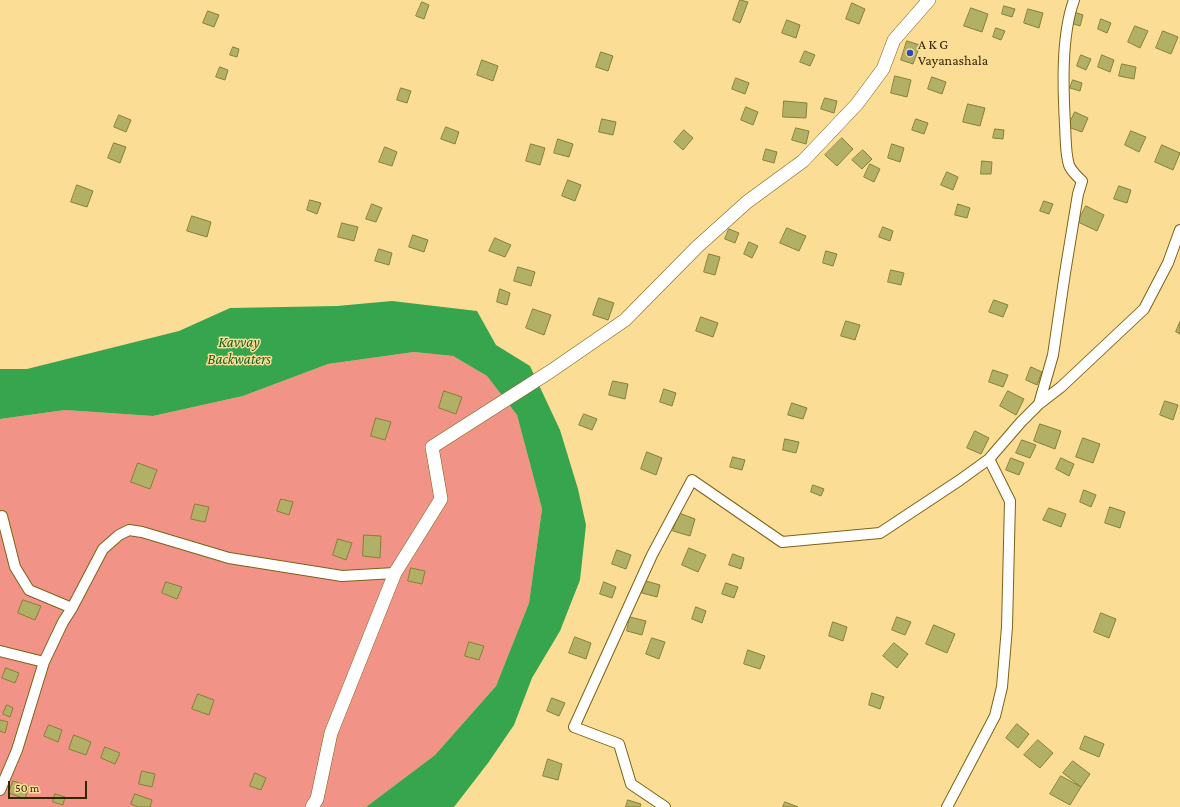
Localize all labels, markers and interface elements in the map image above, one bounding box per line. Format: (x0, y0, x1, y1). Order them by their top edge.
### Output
place label: A K G Vayanashala (918, 37, 988, 70)
marker: A K G Vayanashala (905, 48, 915, 58)
water label: Kavvay Backwaters (207, 333, 271, 368)
scale bar (10, 773, 89, 799)
text: 50 m (15, 781, 39, 795)

